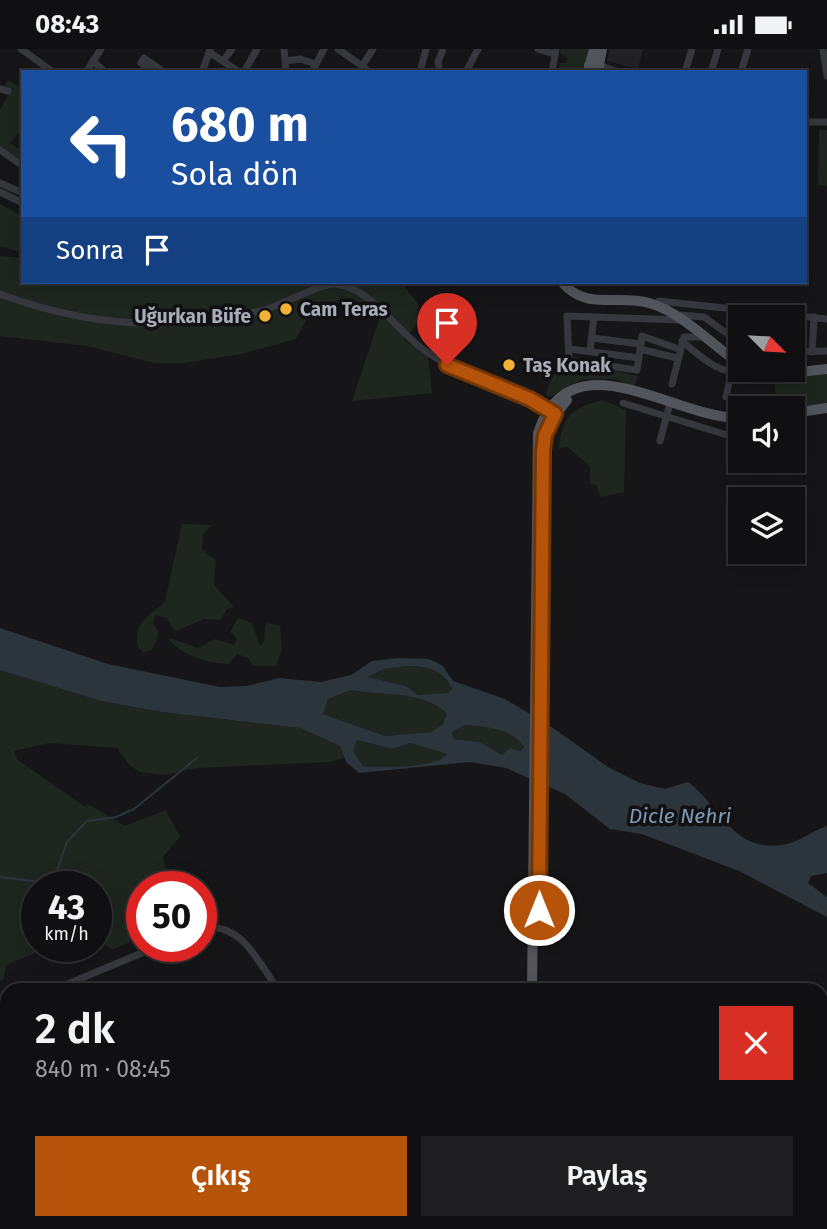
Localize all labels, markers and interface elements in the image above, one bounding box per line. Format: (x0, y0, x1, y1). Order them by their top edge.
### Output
text: 08:43 (35, 9, 99, 40)
text: 680 m (171, 95, 309, 154)
icon: left (56, 98, 147, 189)
text: Sola dön (171, 155, 299, 193)
icon: arrive (138, 231, 176, 269)
text: Sonra (56, 235, 124, 266)
pin (417, 293, 477, 365)
place label: Cam Teras (300, 298, 388, 321)
marker: Cam Teras (278, 301, 294, 317)
icon: arrive (428, 304, 466, 342)
place label: Uğurkan Büfe (134, 305, 251, 328)
north arrow (728, 305, 805, 381)
map controls (728, 305, 805, 564)
marker: Uğurkan Büfe (257, 308, 273, 324)
place label: Taş Konak (523, 354, 611, 377)
marker: Taş Konak (501, 357, 517, 373)
button: sound (728, 396, 805, 473)
button: layers (728, 487, 805, 564)
water label: Dicle Nehri (629, 803, 731, 829)
speed limit sign: 50 (126, 871, 217, 962)
position arrow (502, 873, 576, 947)
text: 43 (48, 886, 85, 928)
text: km/h (44, 923, 89, 945)
text: 2 dk (35, 1004, 115, 1054)
button: close (719, 1006, 793, 1080)
text: 840 m · 08:45 (35, 1055, 171, 1083)
button: Çıkış (35, 1136, 407, 1216)
button: Paylaş (421, 1136, 793, 1216)

